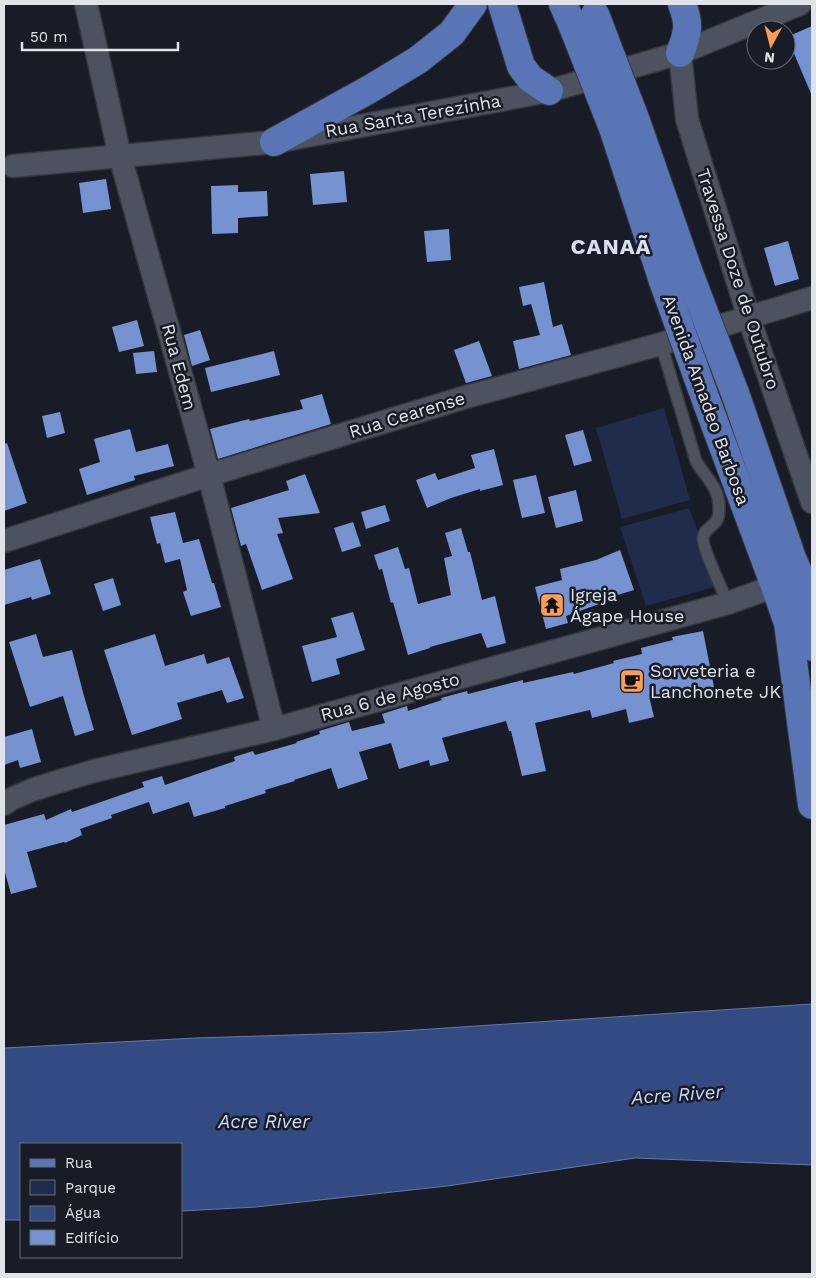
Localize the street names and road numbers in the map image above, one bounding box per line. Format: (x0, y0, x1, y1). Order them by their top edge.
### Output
street label: Rua Santa Terezinha (323, 90, 502, 141)
street label: Travessa Doze de Outubro (693, 166, 784, 392)
street label: Avenida Amadeo Barbosa (659, 292, 754, 508)
street label: Rua Edem (158, 321, 201, 412)
street label: Rua Cearense (346, 387, 467, 442)
street label: Rua 6 de Agosto (318, 668, 462, 725)

